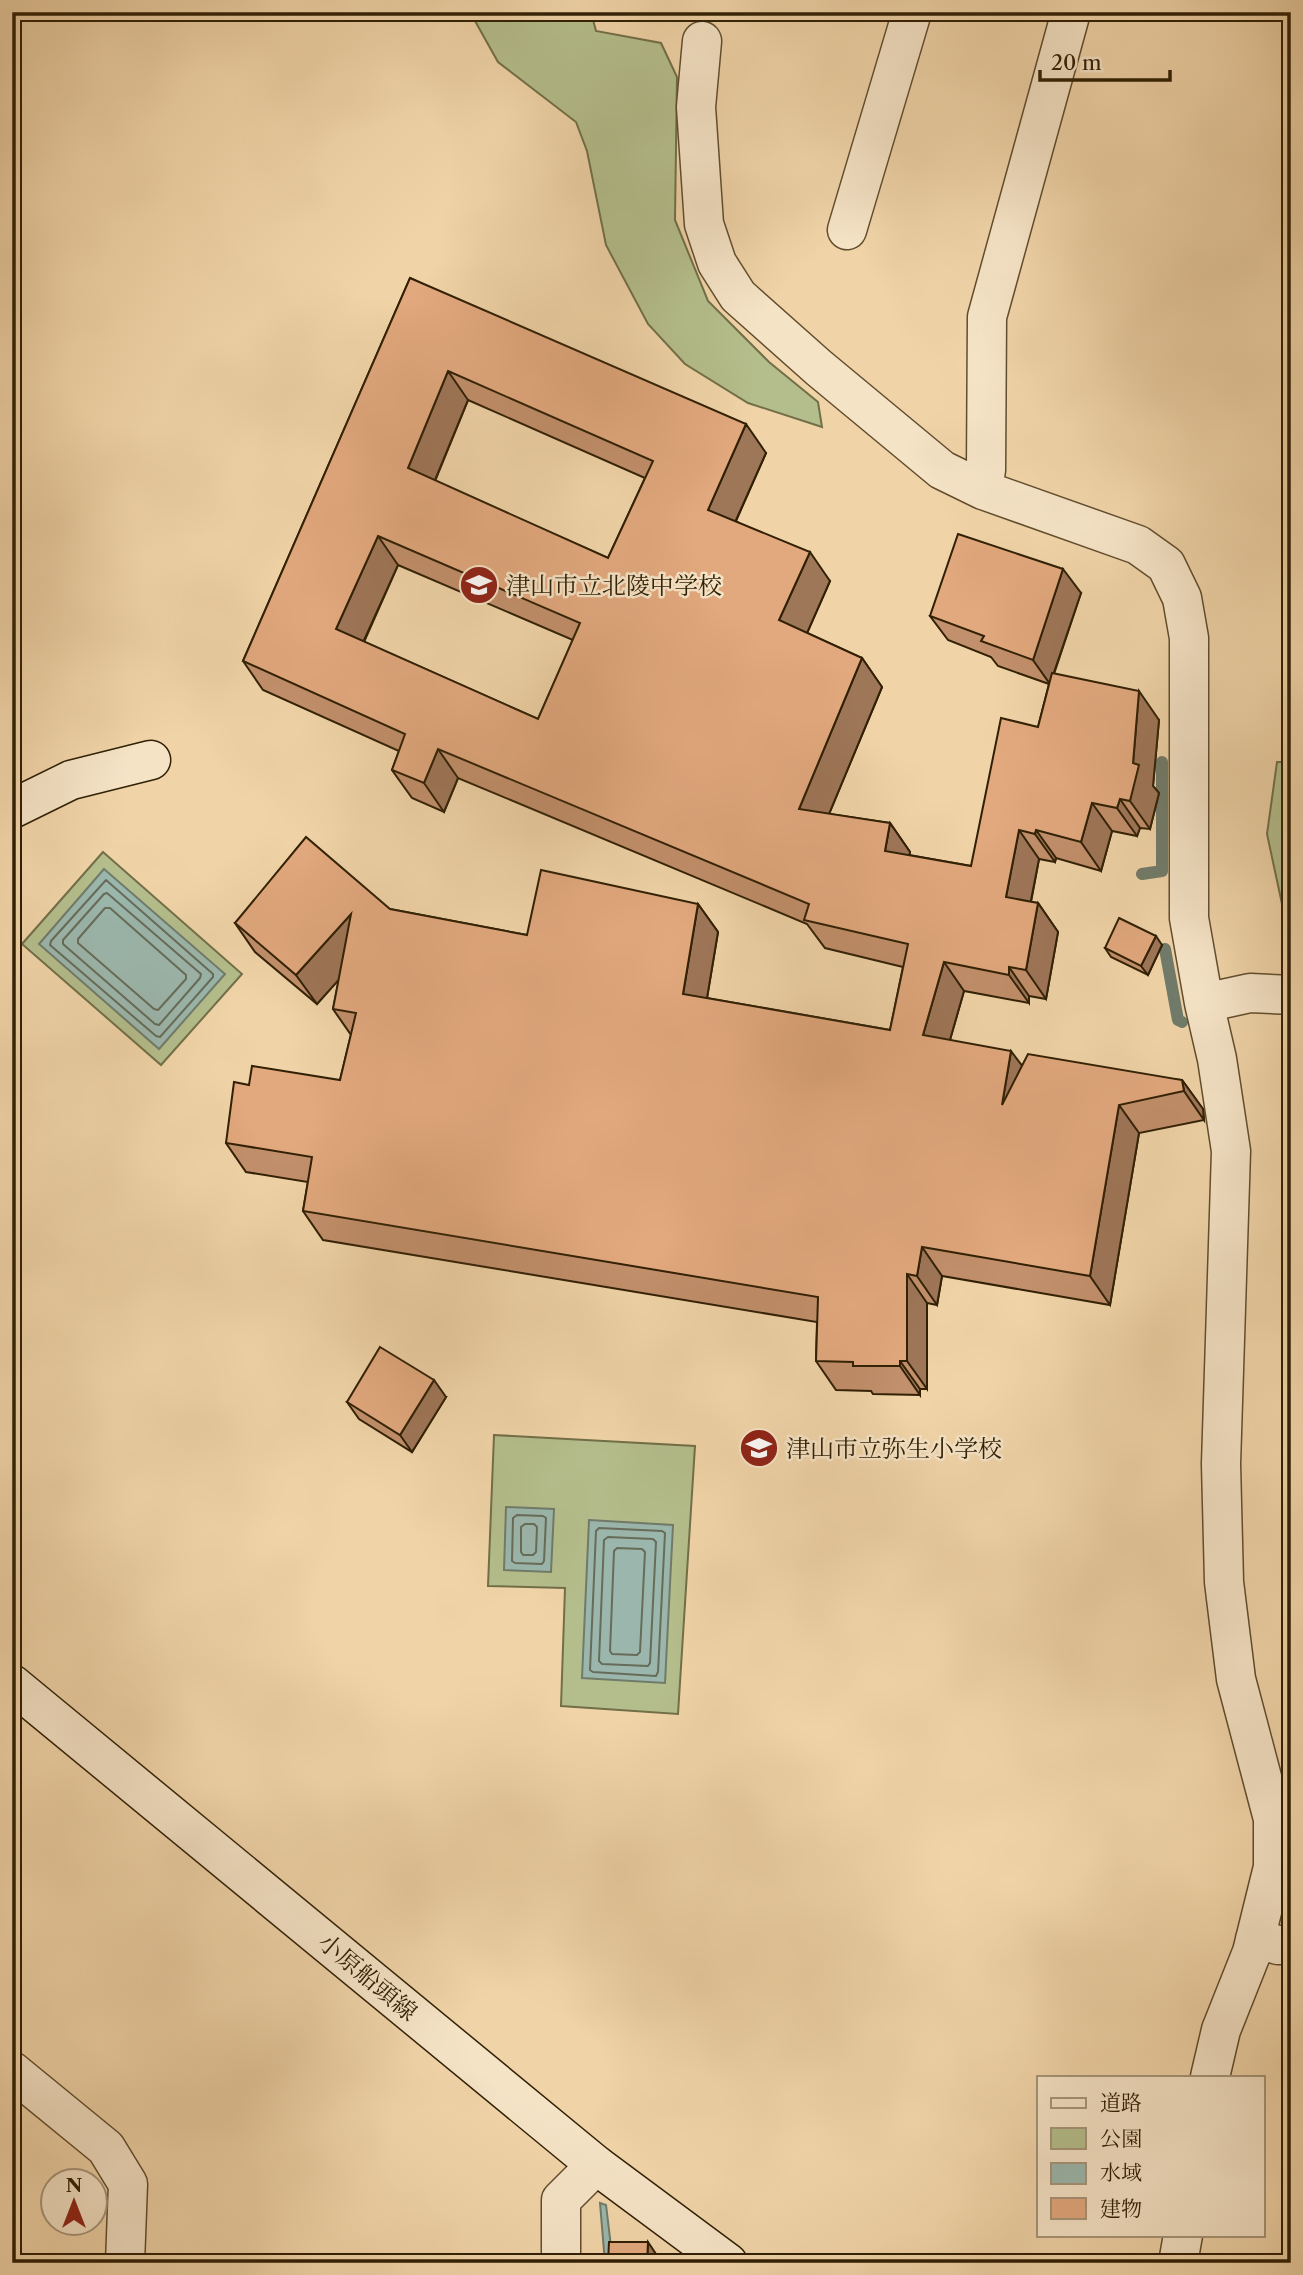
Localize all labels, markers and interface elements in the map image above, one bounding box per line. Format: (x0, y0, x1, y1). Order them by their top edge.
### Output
scale bar (1040, 38, 1170, 82)
text: 20 m (1051, 50, 1102, 75)
school or university icon: 津山市立北陵中学校 (458, 564, 500, 606)
place label: 津山市立北陵中学校 (506, 571, 722, 600)
school or university icon: 津山市立弥生小学校 (738, 1427, 780, 1469)
place label: 津山市立弥生小学校 (786, 1434, 1002, 1463)
street label: 小原船頭線 (313, 1927, 423, 2027)
legend (1037, 2076, 1264, 2236)
text: 道路 (1100, 2090, 1142, 2115)
text: 公園 (1100, 2126, 1142, 2151)
text: 水域 (1100, 2160, 1142, 2185)
north arrow (38, 2166, 108, 2236)
text: N (66, 2174, 82, 2197)
text: 建物 (1100, 2196, 1142, 2221)

